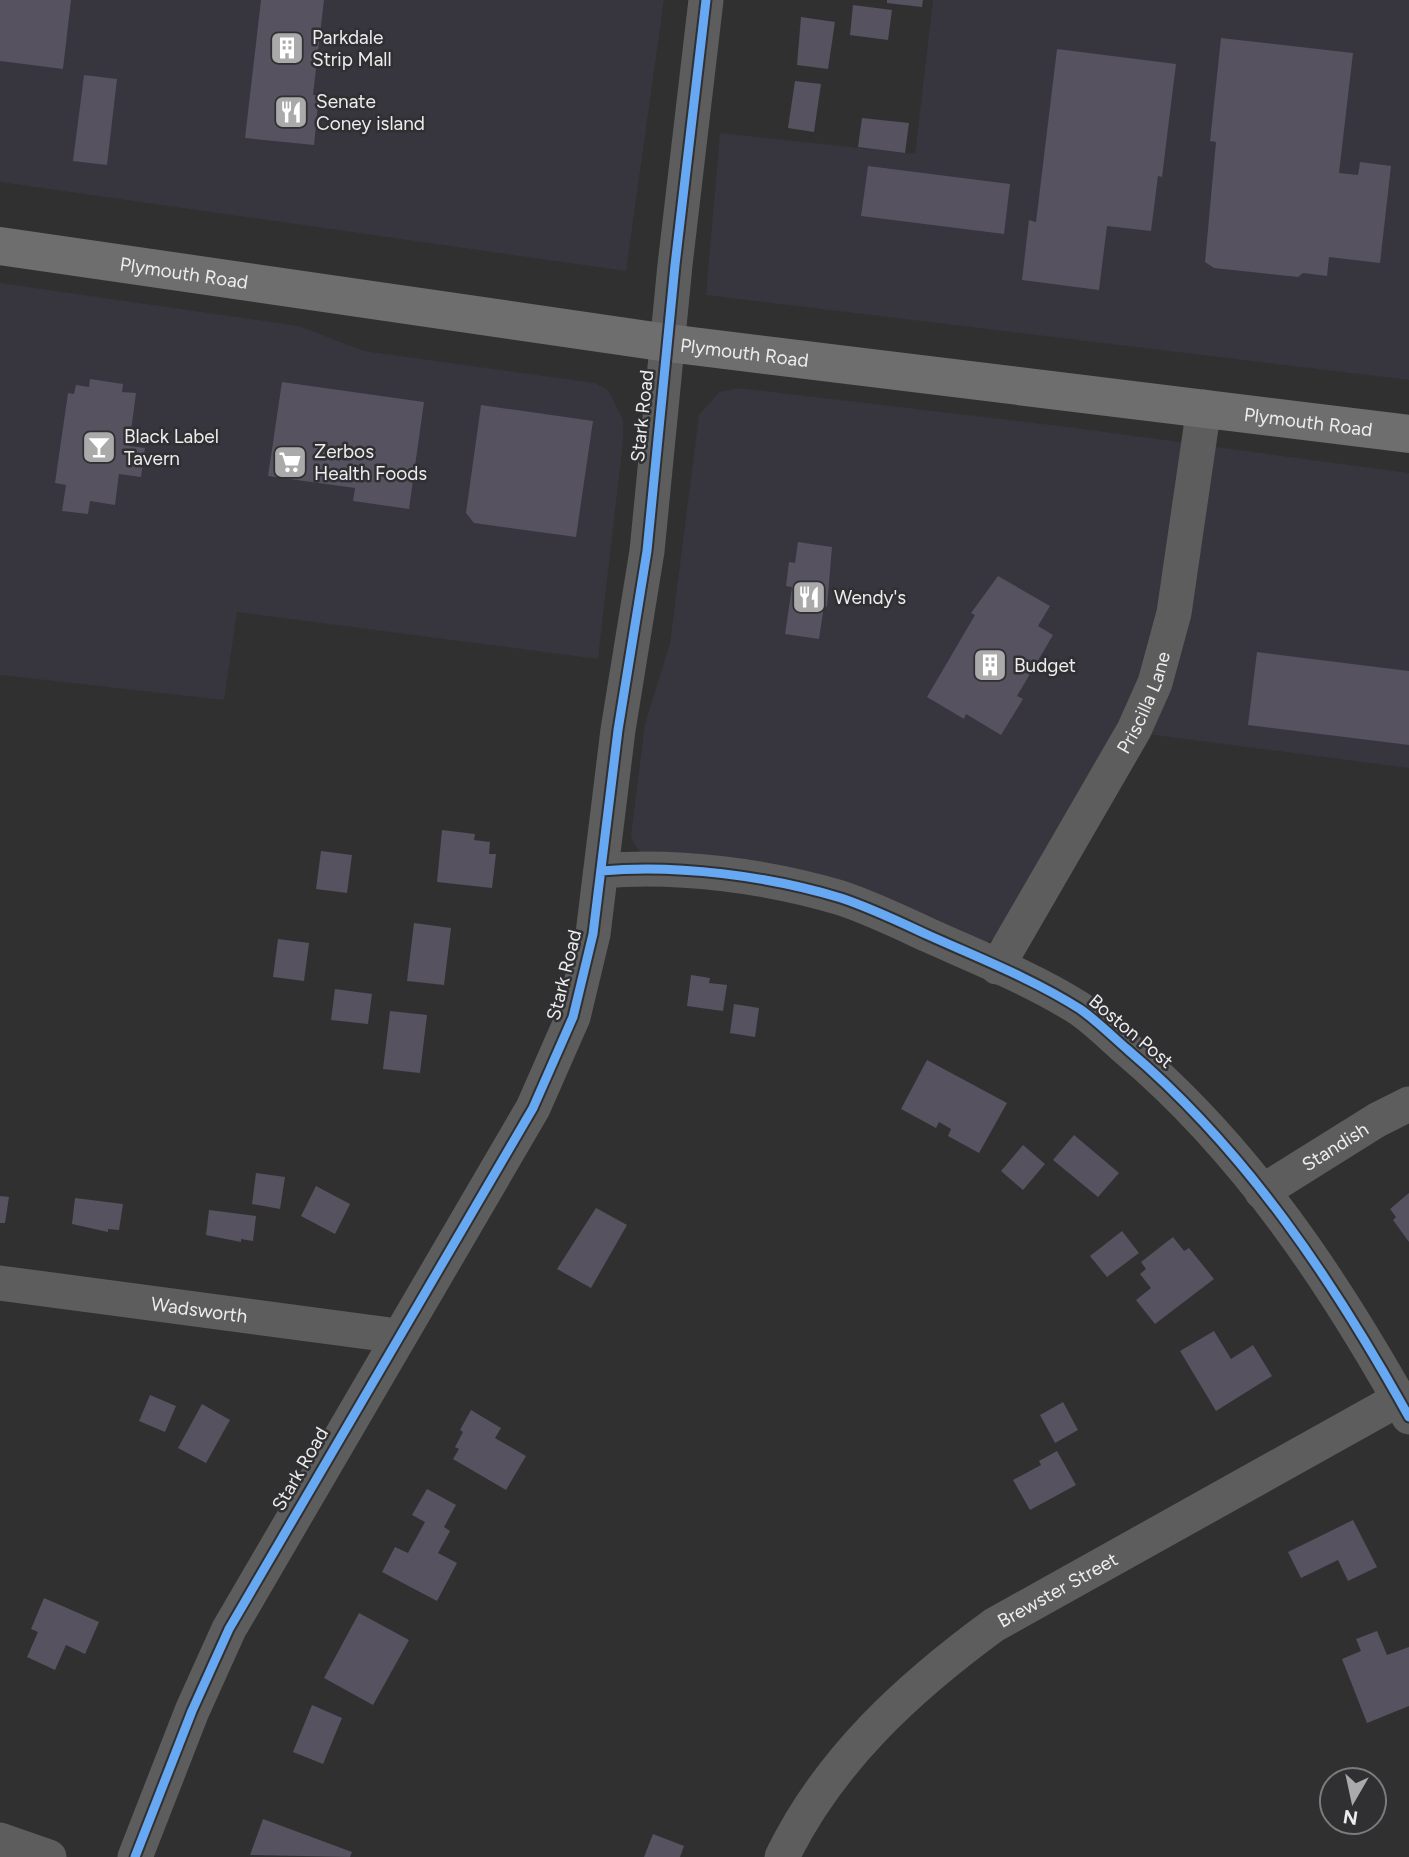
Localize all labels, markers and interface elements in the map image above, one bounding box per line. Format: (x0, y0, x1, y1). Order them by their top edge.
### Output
place label: Parkdale Strip Mall (312, 26, 392, 71)
building icon: Parkdale Strip Mall (268, 29, 306, 67)
place label: Senate Coney island (316, 90, 425, 135)
restaurant icon: Senate Coney island (272, 93, 310, 131)
street label: Plymouth Road (118, 252, 250, 293)
street label: Plymouth Road (679, 333, 810, 372)
street label: Stark Road (626, 369, 658, 463)
street label: Plymouth Road (1243, 402, 1374, 441)
place label: Black Label Tavern (124, 425, 219, 470)
bar icon: Black Label Tavern (80, 428, 118, 466)
place label: Zerbos Health Foods (314, 440, 427, 485)
supermarket icon: Zerbos Health Foods (271, 443, 309, 481)
restaurant icon: Wendy's (790, 578, 828, 616)
place label: Wendy's (834, 586, 906, 609)
building icon: Budget (971, 646, 1009, 684)
street label: Priscilla Lane (1111, 649, 1175, 757)
place label: Budget (1014, 654, 1076, 677)
street label: Stark Road (542, 927, 586, 1023)
street label: Boston Post (1084, 989, 1178, 1073)
street label: Standish (1297, 1117, 1372, 1176)
street label: Wadsworth (150, 1292, 249, 1327)
street label: Stark Road (267, 1423, 333, 1515)
street label: Brewster Street (993, 1547, 1121, 1632)
north arrow (1318, 1766, 1388, 1836)
text: N (1341, 1805, 1359, 1830)

